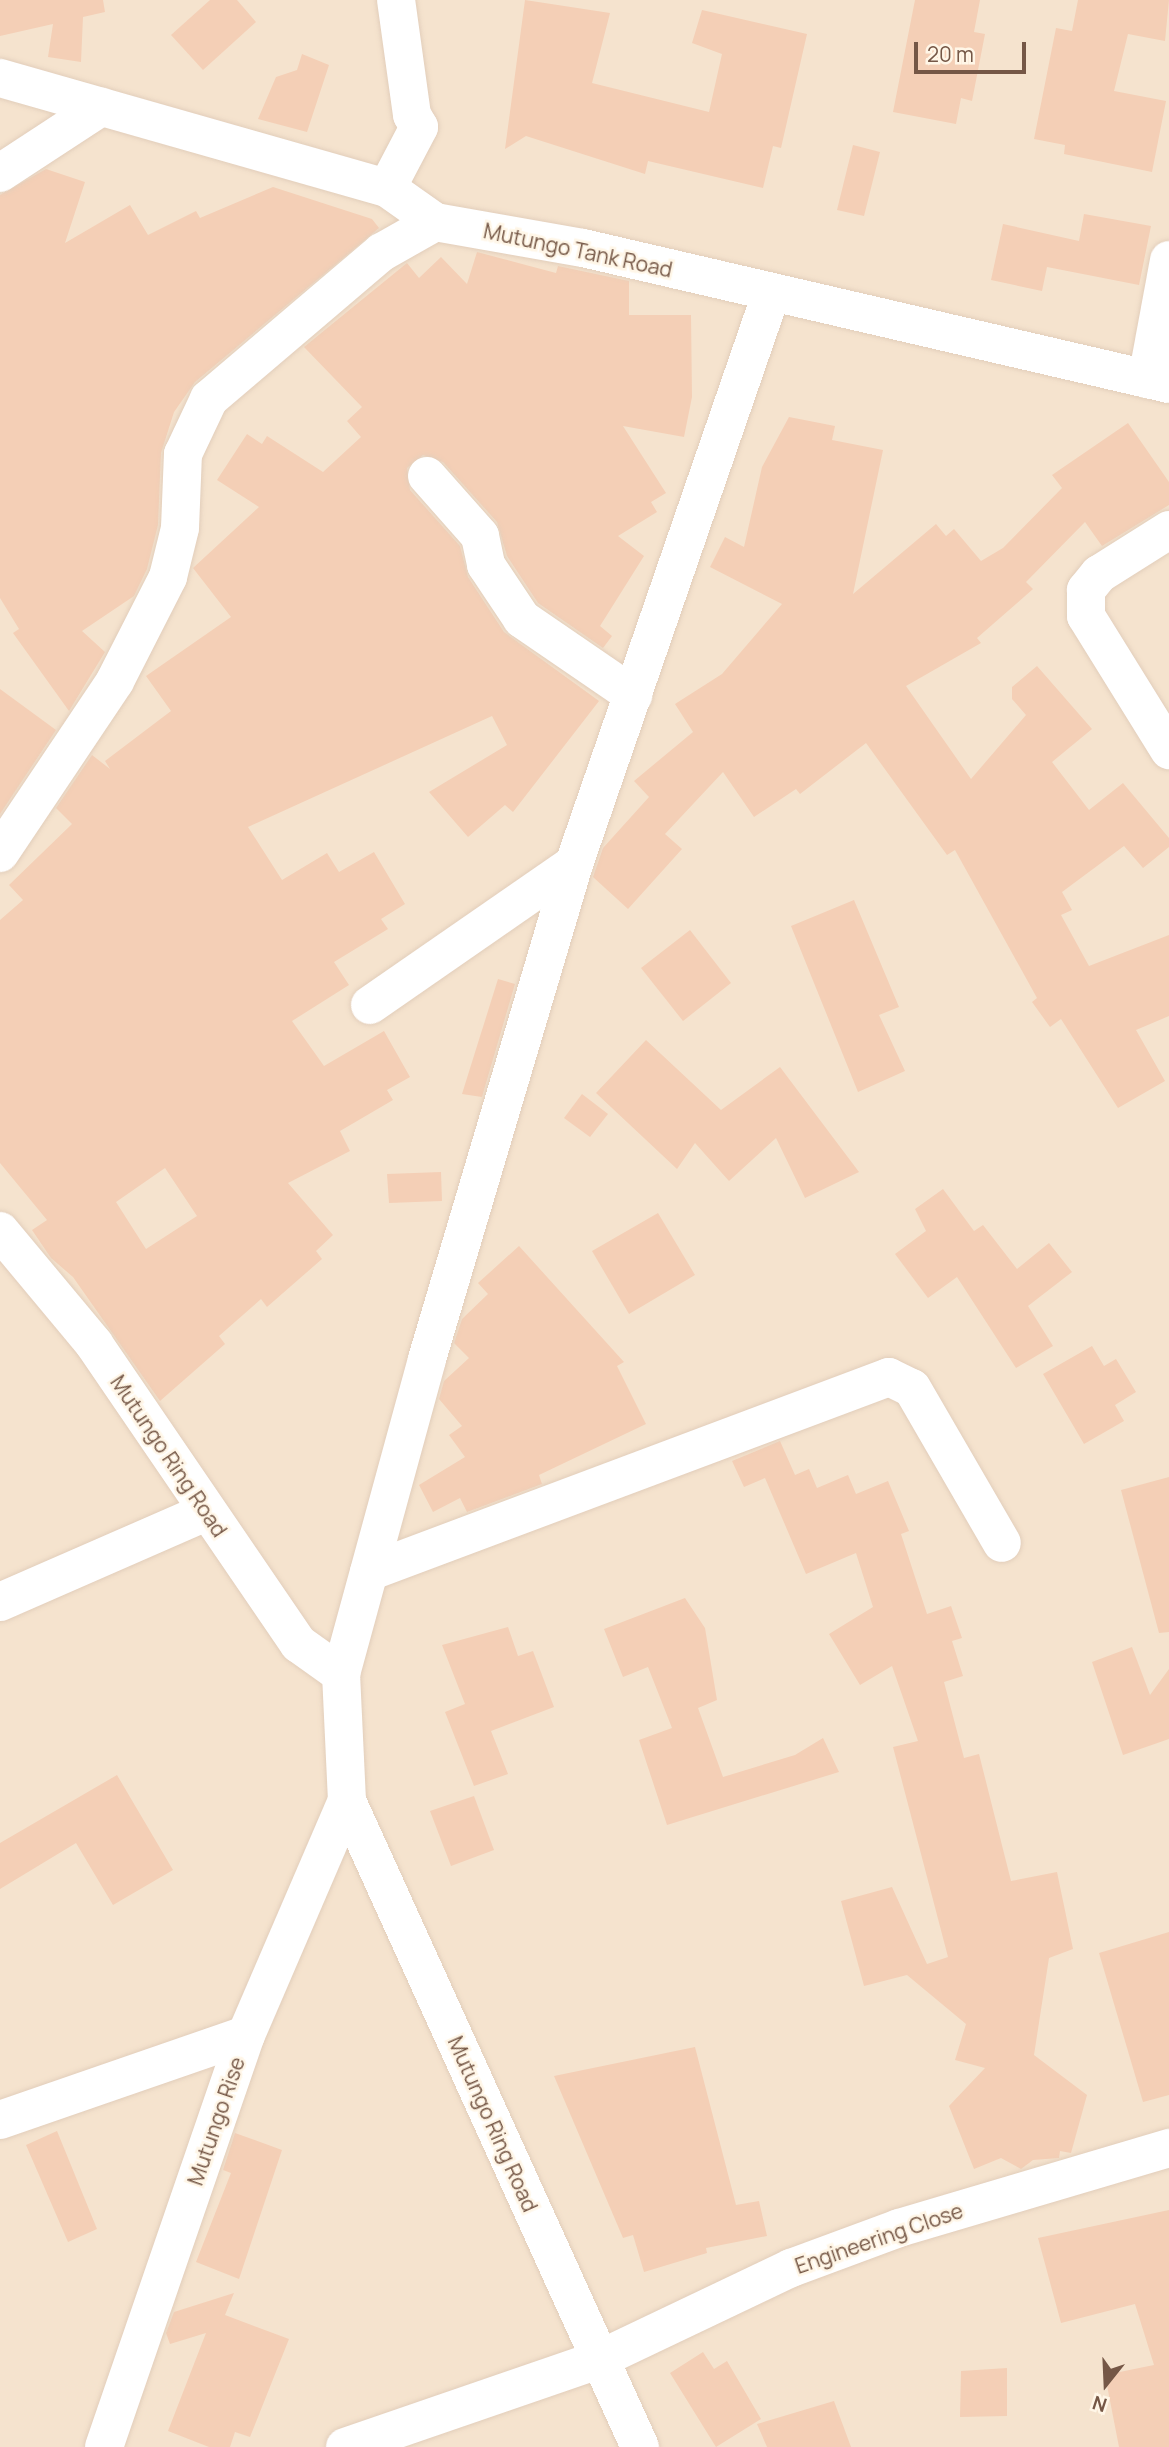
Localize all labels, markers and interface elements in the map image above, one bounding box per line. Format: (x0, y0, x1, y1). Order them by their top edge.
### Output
scale bar (917, 28, 1029, 72)
text: 20 m (927, 40, 974, 68)
street label: Mutungo Tank Road (481, 218, 675, 282)
street label: Mutungo Ring Road (106, 1370, 232, 1542)
street label: Mutungo Ring Road (443, 2032, 543, 2216)
street label: Mutungo Rise (182, 2054, 250, 2188)
street label: Engineering Close (792, 2197, 966, 2279)
north arrow (1071, 2349, 1141, 2419)
text: N (1089, 2389, 1110, 2418)

